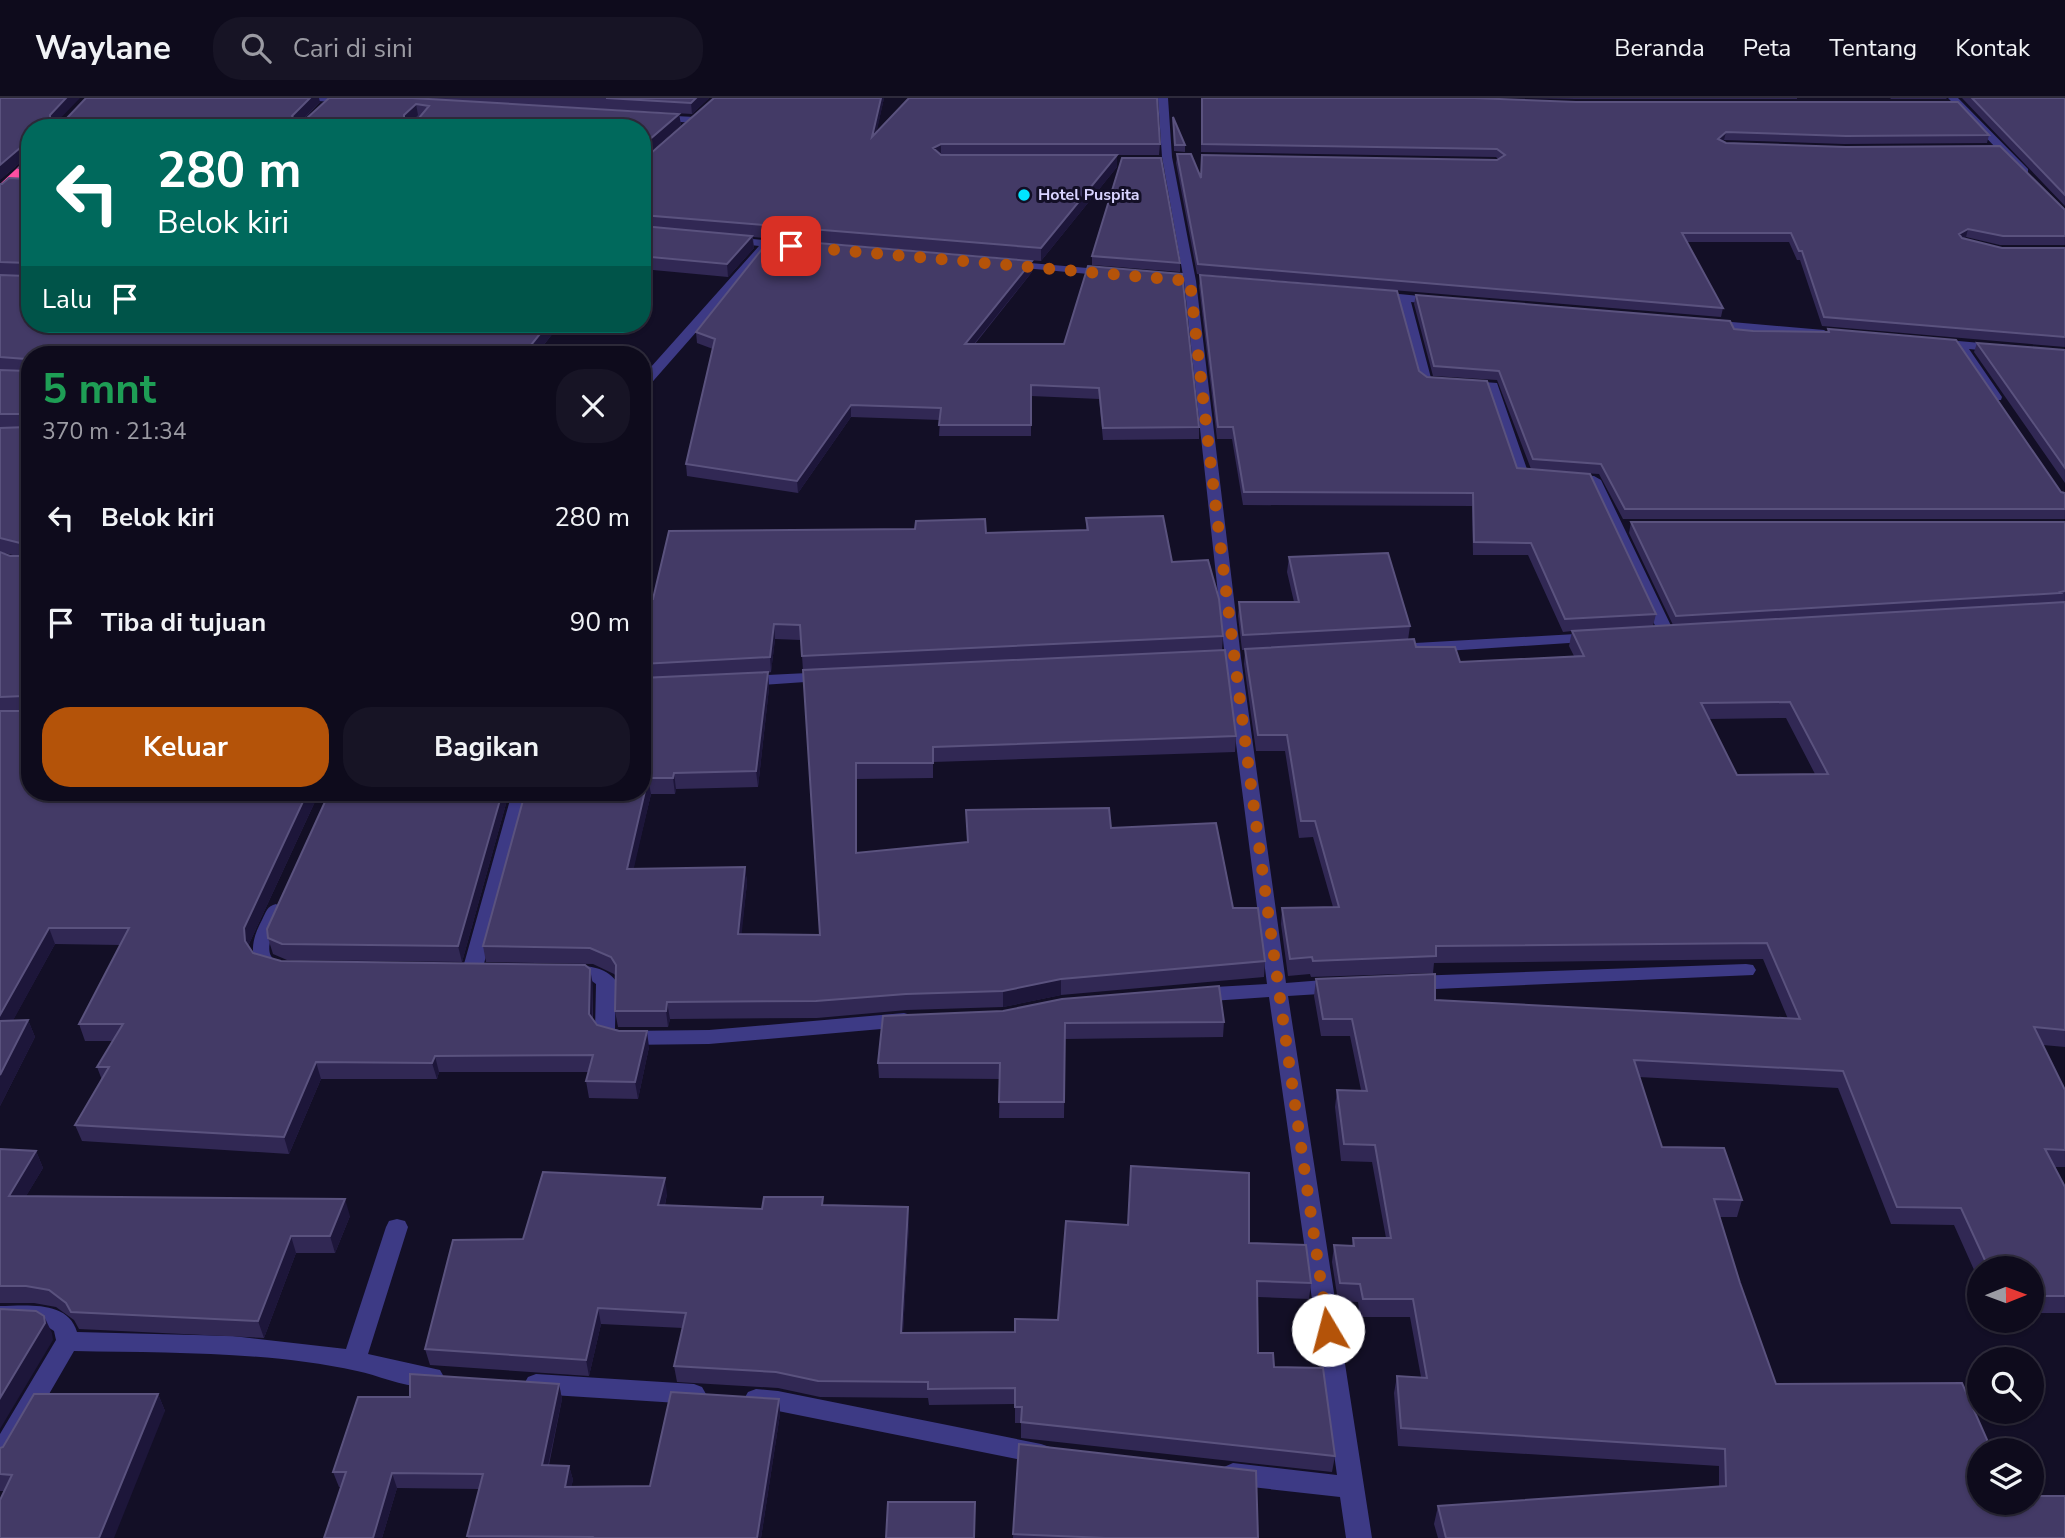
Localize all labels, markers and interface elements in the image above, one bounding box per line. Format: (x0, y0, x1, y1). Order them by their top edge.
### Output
search box (213, 17, 703, 80)
text: Waylane (35, 26, 171, 71)
icon: search (237, 29, 275, 67)
text: Cari di sini (293, 31, 413, 66)
text: Beranda (1614, 32, 1705, 64)
text: Peta (1743, 32, 1791, 64)
text: Tentang (1829, 32, 1917, 64)
text: Kontak (1955, 32, 2030, 64)
text: 280 m (157, 137, 301, 204)
icon: left (42, 147, 133, 238)
place label: Hotel Puspita (1038, 184, 1140, 206)
marker: Hotel Puspita (1016, 187, 1032, 203)
text: Belok kiri (157, 201, 289, 244)
pin (761, 216, 821, 276)
icon: arrive (772, 227, 810, 265)
icon: arrive (106, 280, 144, 318)
text: Lalu (42, 282, 92, 317)
text: 5 mnt (42, 361, 156, 418)
button: close (556, 369, 630, 443)
text: 370 m · 21:34 (42, 416, 187, 447)
icon: left (42, 499, 80, 537)
text: Belok kiri (101, 500, 214, 535)
text: 280 m (554, 500, 630, 535)
icon: arrive (42, 604, 80, 642)
text: Tiba di tujuan (101, 605, 266, 640)
text: 90 m (570, 605, 630, 640)
button: Keluar (42, 707, 329, 787)
button: Bagikan (343, 707, 630, 787)
north arrow (1967, 1256, 2044, 1334)
map controls (1967, 1256, 2044, 1515)
position arrow (1291, 1293, 1365, 1367)
button: search (1967, 1347, 2044, 1424)
button: layers (1967, 1438, 2044, 1515)

